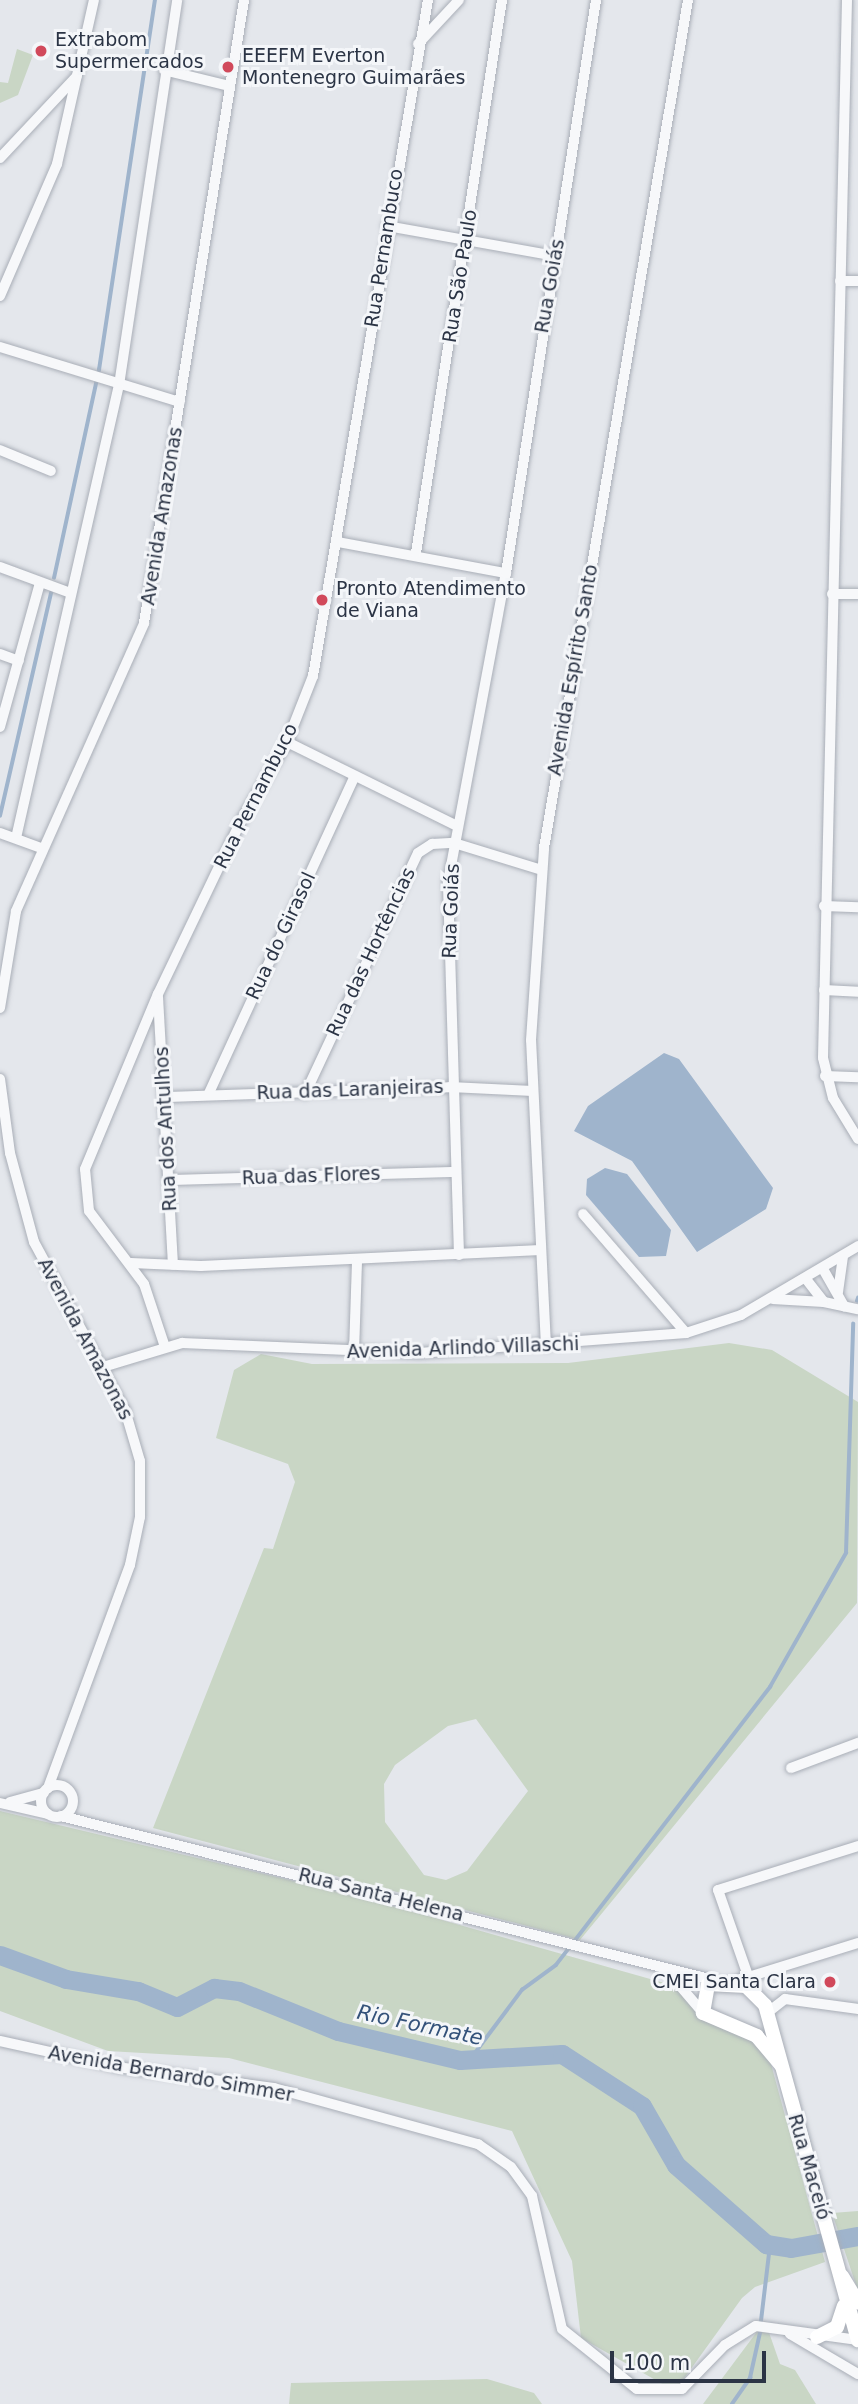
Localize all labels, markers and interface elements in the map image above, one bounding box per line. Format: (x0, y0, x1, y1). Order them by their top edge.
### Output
place label: Extrabom Supermercados (55, 29, 204, 73)
marker: Extrabom Supermercados (33, 43, 49, 59)
place label: EEEFM Everton Montenegro Guimarães (242, 45, 465, 89)
marker: EEEFM Everton Montenegro Guimarães (220, 59, 236, 75)
street label: Rua Pernambuco (360, 167, 408, 329)
street label: Rua São Paulo (438, 208, 482, 344)
street label: Rua Goiás (531, 237, 569, 335)
street label: Avenida Amazonas (137, 425, 187, 607)
street label: Avenida Espírito Santo (543, 563, 603, 777)
place label: Pronto Atendimento de Viana (336, 578, 526, 622)
marker: Pronto Atendimento de Viana (314, 592, 330, 608)
street label: Rua Pernambuco (209, 719, 303, 873)
street label: Rua Goiás (438, 863, 464, 959)
street label: Rua das Hortências (322, 864, 420, 1040)
street label: Rua do Girasol (241, 869, 321, 1003)
street label: Rua dos Antulhos (150, 1046, 182, 1212)
street label: Rua das Laranjeiras (256, 1075, 444, 1105)
street label: Rua das Flores (241, 1162, 381, 1190)
street label: Avenida Amazonas (33, 1254, 137, 1424)
street label: Avenida Arlindo Villaschi (346, 1333, 580, 1363)
street label: Rua Santa Helena (296, 1863, 466, 1927)
place label: CMEI Santa Clara (652, 1971, 816, 1993)
marker: CMEI Santa Clara (822, 1974, 838, 1990)
water label: Rio Formate (355, 1999, 485, 2051)
street label: Avenida Bernardo Simmer (46, 2041, 296, 2107)
street label: Rua Maceió (783, 2111, 835, 2223)
scale bar (613, 2338, 769, 2382)
text: 100 m (623, 2351, 690, 2375)

